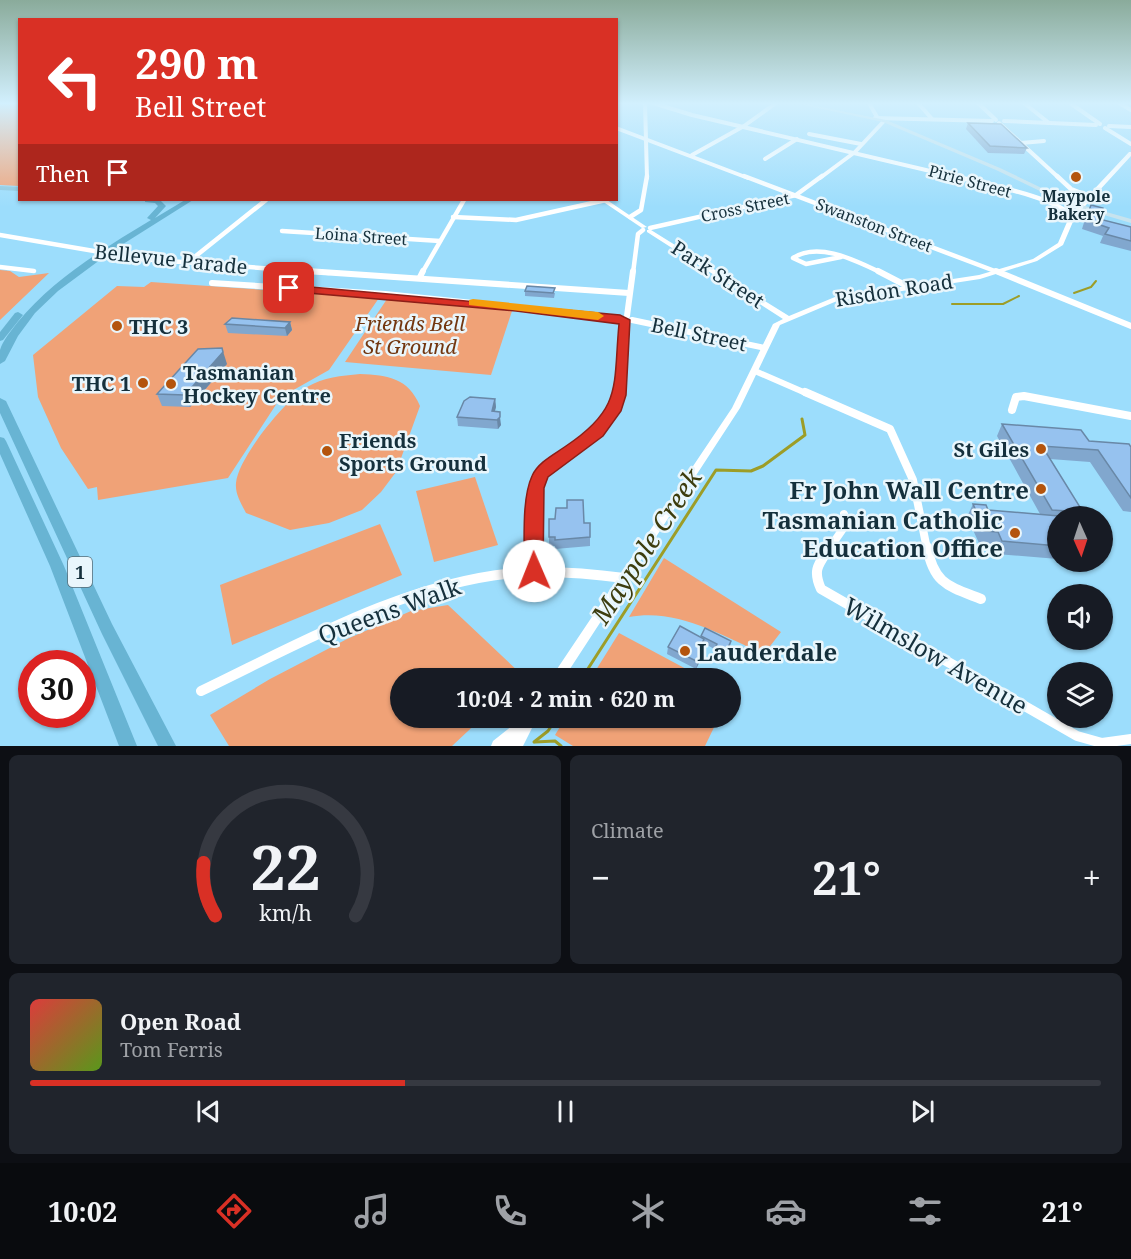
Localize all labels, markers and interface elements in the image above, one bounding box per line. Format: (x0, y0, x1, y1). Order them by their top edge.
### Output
text: 290 m (135, 34, 259, 91)
icon: left (36, 42, 114, 120)
text: Bell Street (135, 88, 266, 125)
icon: arrive (101, 156, 134, 189)
text: Then (36, 158, 89, 188)
street label: Pirie Street (926, 159, 1014, 203)
marker: Maypole Bakery (1069, 170, 1083, 184)
place label: Maypole Bakery (1042, 185, 1110, 225)
street label: Cross Street (699, 187, 792, 227)
street label: Swanston Street (813, 193, 936, 257)
street label: Loina Street (314, 222, 408, 250)
street label: Park Street (666, 234, 770, 314)
street label: Bellevue Parade (93, 238, 249, 280)
pin (263, 262, 314, 313)
street label: Risdon Road (833, 267, 955, 313)
icon: arrive (272, 271, 305, 304)
park label: Friends Bell St Ground (354, 310, 465, 360)
street label: Bell Street (649, 311, 749, 357)
place label: THC 3 (129, 313, 188, 340)
marker: THC 3 (110, 319, 124, 333)
place label: Tasmanian Hockey Centre (183, 359, 331, 409)
place label: THC 1 (72, 370, 131, 397)
marker: THC 1 (136, 376, 150, 390)
marker: Tasmanian Hockey Centre (164, 377, 178, 391)
place label: Friends Sports Ground (339, 427, 487, 477)
place label: St Giles (954, 436, 1029, 463)
marker: St Giles (1034, 442, 1048, 456)
marker: Friends Sports Ground (320, 444, 334, 458)
water label: Maypole Creek (582, 460, 710, 631)
place label: Fr John Wall Centre (789, 473, 1029, 506)
marker: Fr John Wall Centre (1034, 482, 1048, 496)
place label: Tasmanian Catholic Education Office (762, 503, 1003, 564)
north arrow (1047, 506, 1113, 572)
map controls (1047, 506, 1113, 728)
marker: Tasmanian Catholic Education Office (1008, 526, 1022, 540)
position arrow (502, 539, 566, 603)
road number: 1 (68, 557, 92, 587)
street label: Queens Walk (313, 569, 466, 651)
button: sound (1047, 584, 1113, 650)
street label: Wilmslow Avenue (838, 589, 1034, 721)
place label: Lauderdale (697, 635, 837, 668)
marker: Lauderdale (678, 644, 692, 658)
speed limit sign: 30 (18, 650, 96, 728)
button: layers (1047, 662, 1113, 728)
text: 10:04 · 2 min · 620 m (456, 683, 675, 713)
text: Climate (591, 817, 664, 844)
text: 22 (250, 823, 320, 908)
text: 21° (812, 847, 881, 908)
text: − (591, 855, 610, 900)
text: + (1083, 855, 1101, 900)
text: km/h (259, 899, 312, 928)
text: Open Road (120, 1006, 241, 1036)
text: Tom Ferris (120, 1036, 223, 1063)
icon: previous (192, 1095, 225, 1128)
icon: pause (549, 1095, 582, 1128)
icon: next (906, 1095, 939, 1128)
icon: directions (213, 1190, 255, 1232)
icon: music (351, 1190, 393, 1232)
icon: phone (489, 1190, 531, 1232)
icon: climate (627, 1190, 669, 1232)
icon: car (765, 1190, 807, 1232)
icon: filters (904, 1190, 946, 1232)
text: 10:02 (48, 1193, 117, 1230)
text: 21° (1042, 1193, 1083, 1230)

